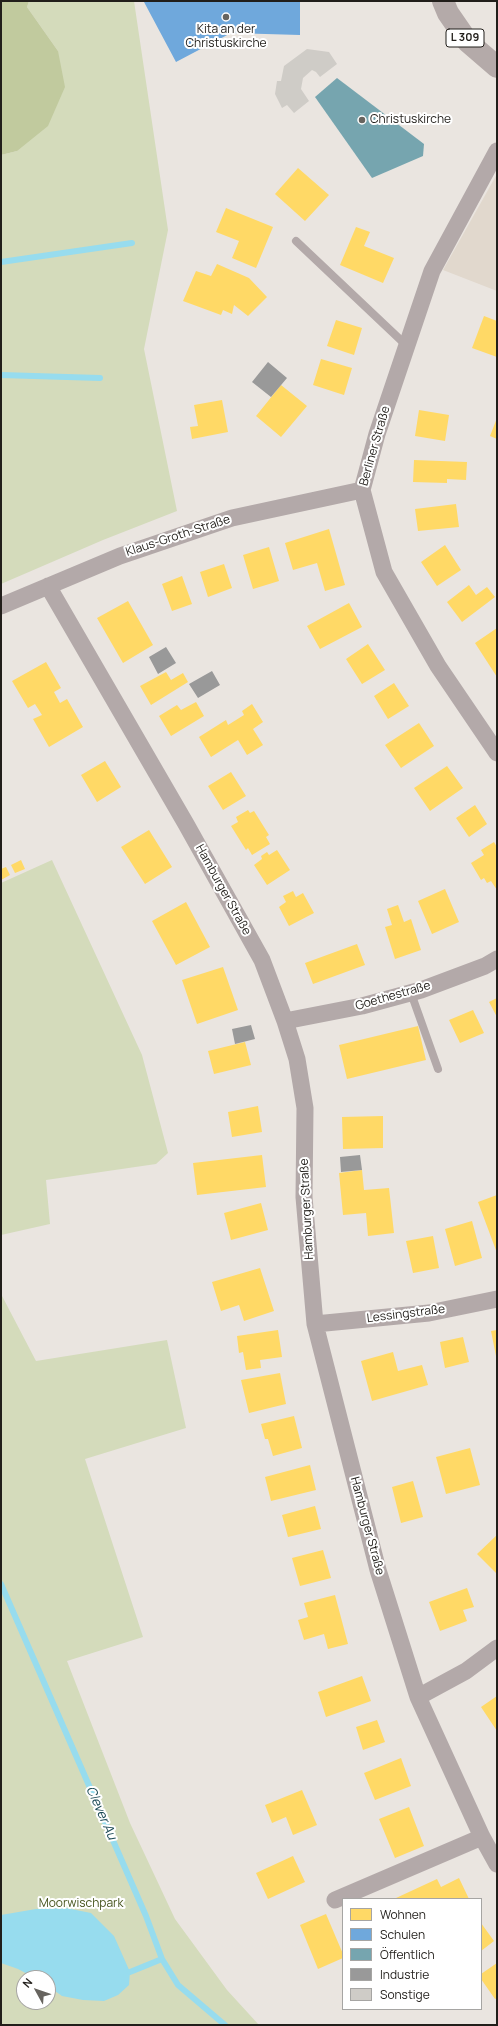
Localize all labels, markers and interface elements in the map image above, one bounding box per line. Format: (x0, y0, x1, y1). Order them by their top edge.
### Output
marker: Kita an der Christuskirche (221, 12, 231, 22)
place label: Kita an der Christuskirche (185, 23, 267, 51)
road number: L 309 (446, 29, 484, 47)
place label: Christuskirche (370, 113, 451, 127)
marker: Christuskirche (357, 115, 367, 125)
street label: Berliner Straße (357, 404, 393, 488)
street label: Klaus-Groth-Straße (124, 512, 232, 560)
street label: Hamburger Straße (192, 842, 254, 938)
street label: Goethestraße (354, 978, 432, 1014)
street label: Hamburger Straße (297, 1158, 317, 1260)
street label: Lessingstraße (366, 1302, 446, 1326)
street label: Hamburger Straße (347, 1475, 387, 1577)
water label: Clever Au (82, 1784, 120, 1842)
park label: Moorwischpark (39, 1897, 123, 1911)
legend (342, 1898, 482, 2010)
text: Wohnen (380, 1906, 426, 1923)
text: Schulen (380, 1926, 425, 1943)
text: Öffentlich (380, 1946, 435, 1963)
text: Industrie (380, 1966, 429, 1983)
north arrow (16, 1970, 56, 2010)
text: N (19, 1975, 35, 1990)
text: Sonstige (380, 1986, 430, 2003)

